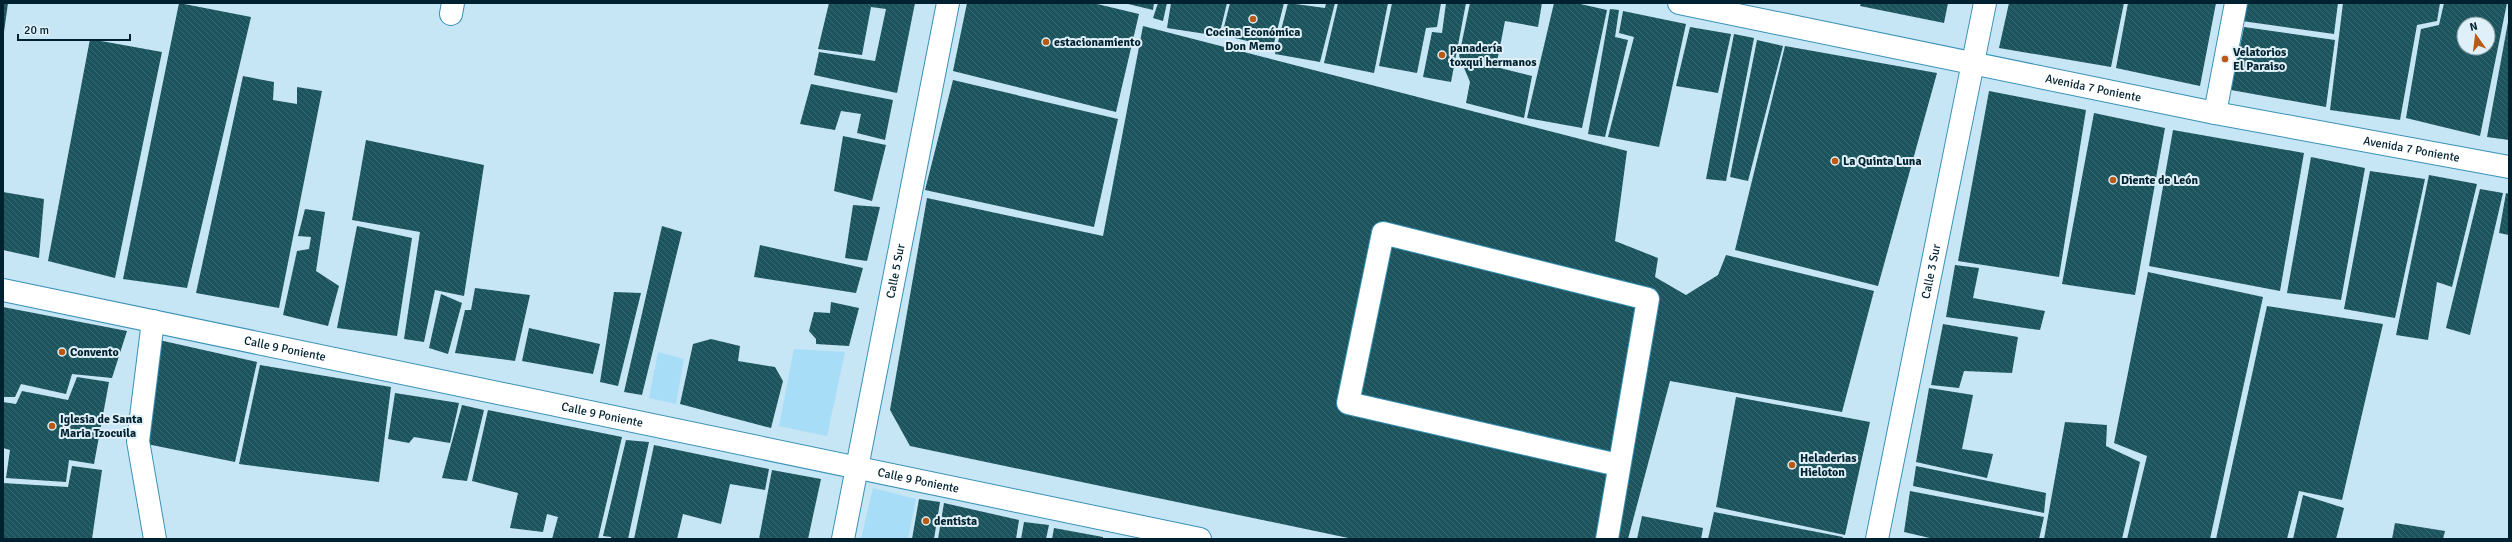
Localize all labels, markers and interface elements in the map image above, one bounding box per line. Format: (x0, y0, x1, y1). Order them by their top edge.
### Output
marker: Cocina Económica Don Memo (1248, 14, 1258, 24)
scale bar (18, 16, 130, 42)
north arrow (2456, 16, 2496, 56)
text: N (2468, 20, 2479, 34)
text: 20 m (24, 23, 49, 38)
place label: Cocina Económica Don Memo (1206, 25, 1300, 54)
place label: estacionamiento (1054, 35, 1141, 50)
marker: estacionamiento (1041, 37, 1051, 47)
place label: panadería toxqui hermanos (1449, 41, 1537, 70)
place label: Velatorios El Paraiso (2233, 45, 2287, 74)
marker: panadería toxqui hermanos (1437, 50, 1447, 60)
marker: Velatorios El Paraiso (2220, 54, 2230, 64)
street label: Avenida 7 Poniente (2044, 71, 2143, 106)
street label: Avenida 7 Poniente (2362, 133, 2461, 166)
place label: La Quinta Luna (1843, 154, 1922, 169)
marker: La Quinta Luna (1830, 156, 1840, 166)
place label: Diente de León (2121, 173, 2199, 188)
marker: Diente de León (2108, 175, 2118, 185)
street label: Calle 5 Sur (883, 242, 909, 300)
street label: Calle 3 Sur (1919, 242, 1944, 300)
street label: Calle 9 Poniente (243, 333, 327, 365)
place label: Convento (70, 345, 119, 360)
marker: Convento (57, 347, 67, 357)
street label: Calle 9 Poniente (560, 399, 644, 431)
place label: Iglesia de Santa Maria Tzocuila (60, 412, 143, 441)
marker: Iglesia de Santa Maria Tzocuila (47, 421, 57, 431)
place label: Heladerias Hieloton (1800, 451, 1857, 480)
marker: Heladerias Hieloton (1787, 460, 1797, 470)
street label: Calle 9 Poniente (876, 465, 960, 497)
place label: dentista (934, 514, 977, 529)
marker: dentista (921, 516, 931, 526)

